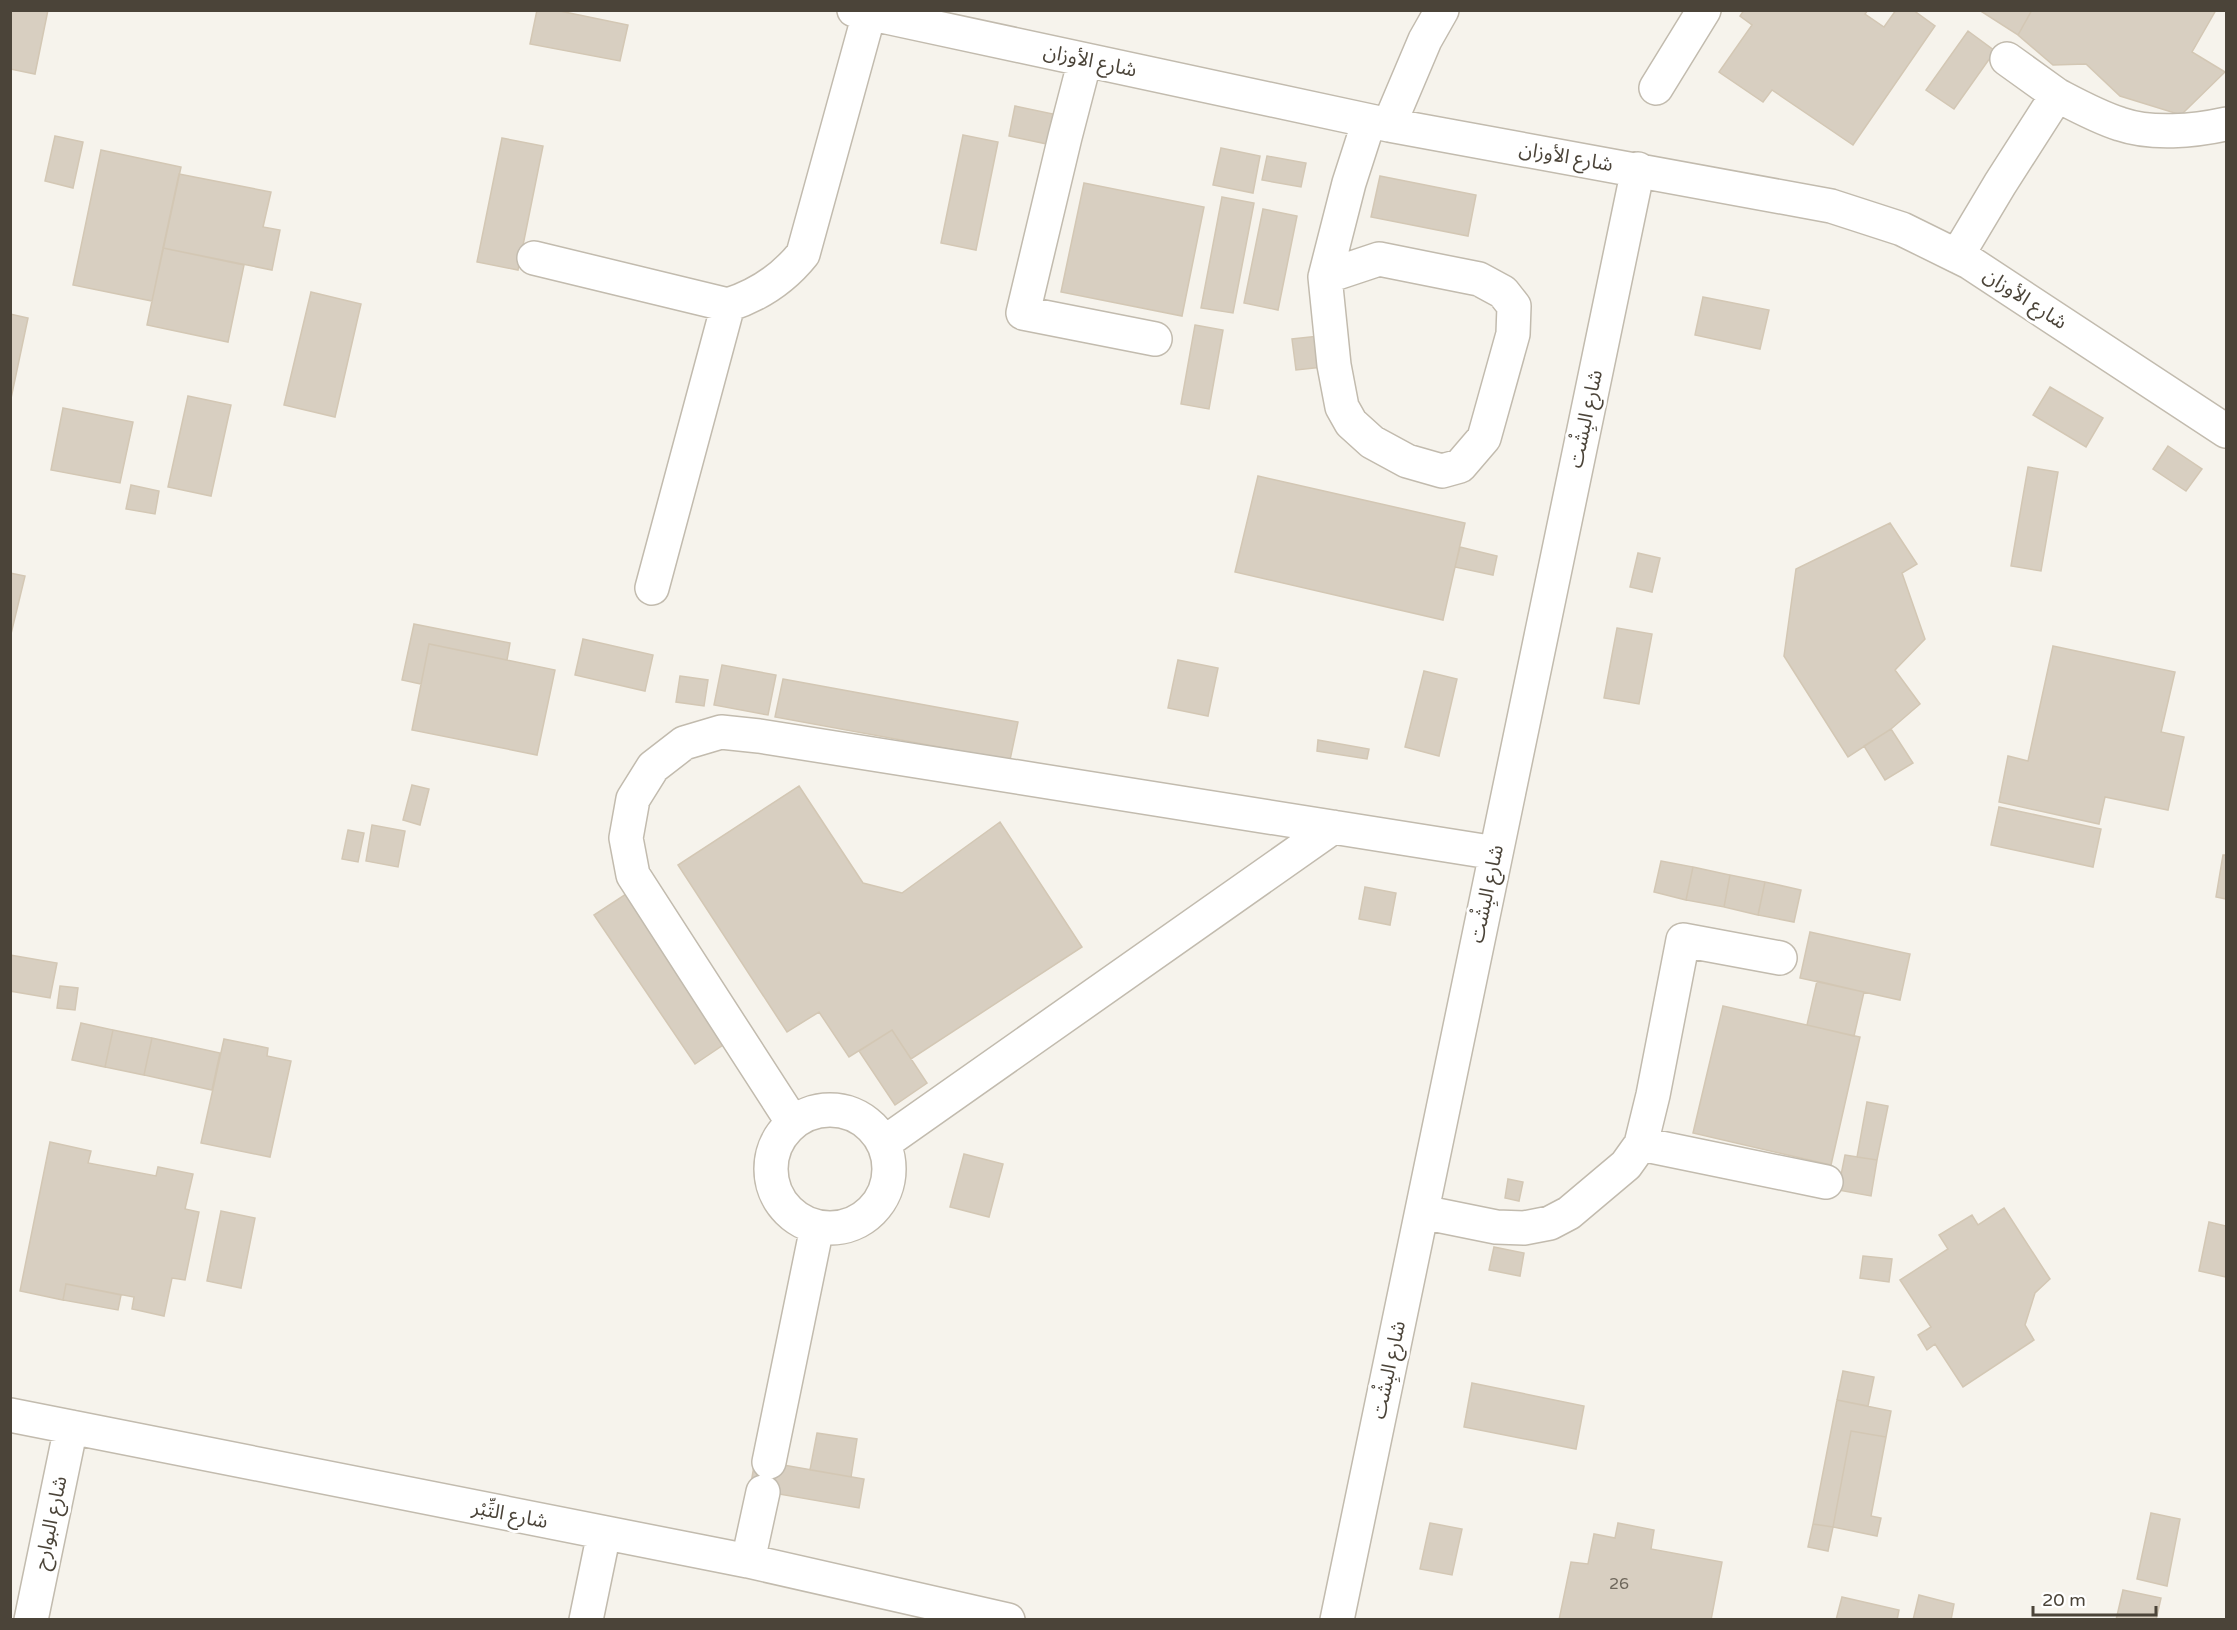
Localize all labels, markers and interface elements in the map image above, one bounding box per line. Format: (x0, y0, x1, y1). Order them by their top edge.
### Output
street label: شارع الأوزان (1041, 39, 1139, 85)
street label: شارع الأوزان (1517, 137, 1615, 179)
street label: شارع الأوزان (1978, 263, 2071, 337)
street label: شارع البِشْت (1562, 367, 1610, 471)
street label: شارع البِشْت (1463, 842, 1511, 946)
street label: شارع البِشْت (1365, 1318, 1413, 1422)
street label: شارع البوارح (29, 1474, 75, 1573)
street label: شارع التِّبْر (469, 1492, 550, 1536)
house number: 26 (1609, 1574, 1629, 1594)
scale bar (2033, 1579, 2156, 1617)
text: 20 m (2042, 1589, 2086, 1611)

